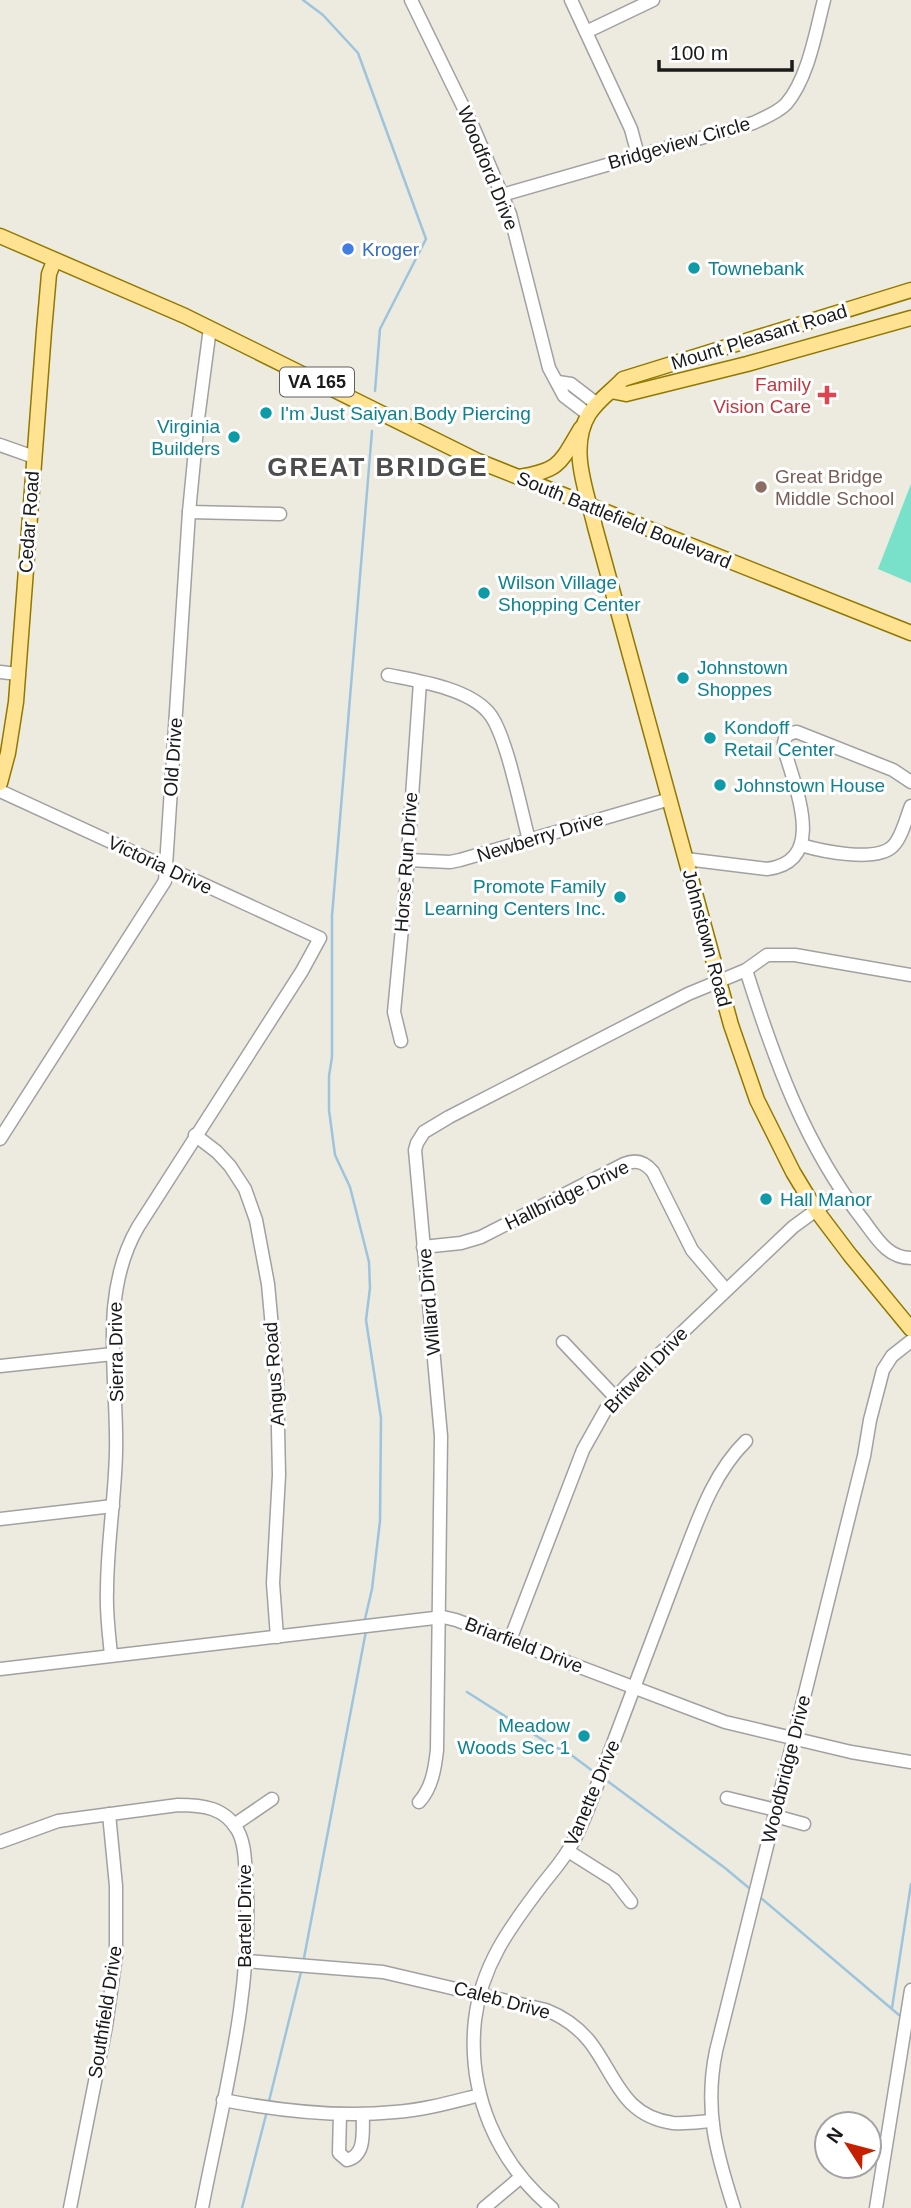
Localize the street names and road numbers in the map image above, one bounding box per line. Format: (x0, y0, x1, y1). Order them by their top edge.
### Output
street label: Woodford Drive (454, 103, 522, 233)
street label: Bridgeview Circle (606, 113, 752, 173)
street label: Mount Pleasant Road (669, 300, 849, 374)
road number: VA 165 (280, 368, 354, 396)
street label: South Battlefield Boulevard (514, 467, 734, 573)
street label: Cedar Road (15, 470, 43, 574)
street label: Old Drive (160, 717, 186, 797)
street label: Horse Run Drive (391, 791, 421, 933)
street label: Newberry Drive (474, 808, 606, 866)
street label: Victoria Drive (105, 832, 215, 898)
street label: Johnstown Road (679, 867, 735, 1009)
street label: Hallbridge Drive (502, 1156, 632, 1234)
street label: Willard Drive (414, 1247, 444, 1357)
street label: Sierra Drive (105, 1302, 127, 1402)
street label: Angus Road (260, 1321, 288, 1427)
street label: Britwell Drive (600, 1323, 692, 1417)
street label: Briarfield Drive (462, 1613, 586, 1677)
street label: Woodbridge Drive (757, 1693, 815, 1845)
street label: Vanette Drive (560, 1737, 624, 1849)
street label: Bartell Drive (234, 1864, 255, 1968)
street label: Southfield Drive (84, 1944, 126, 2080)
street label: Caleb Drive (451, 1977, 553, 2023)

